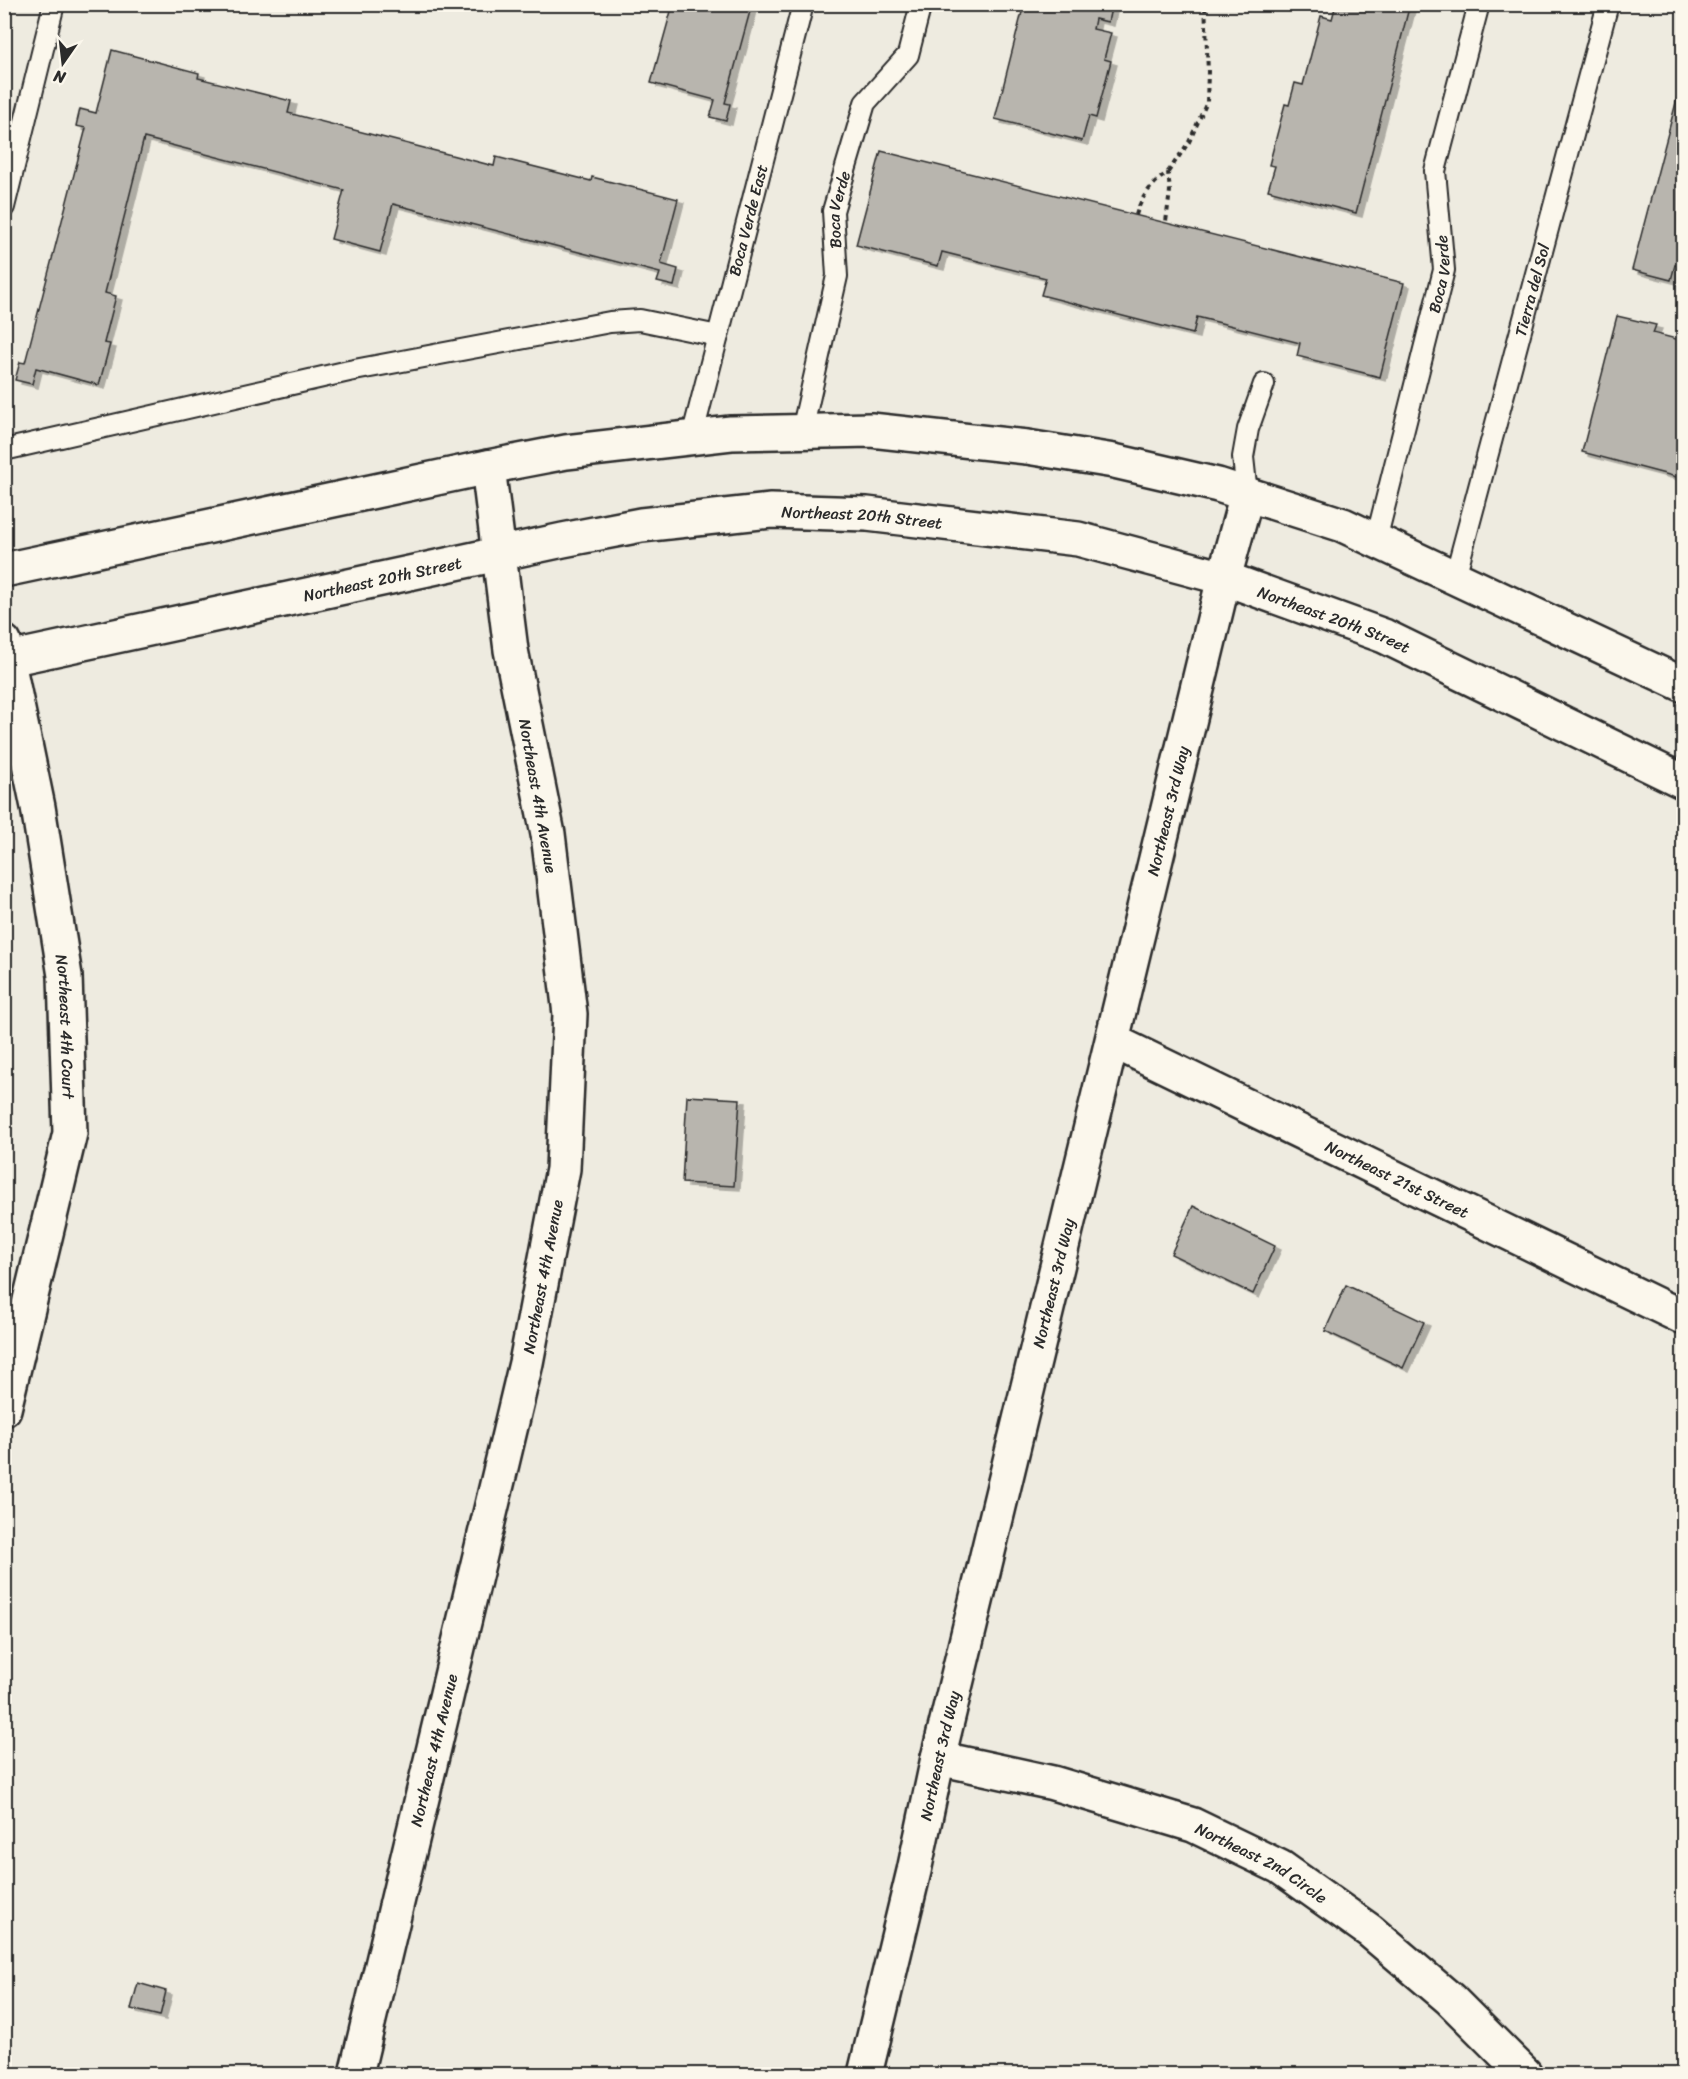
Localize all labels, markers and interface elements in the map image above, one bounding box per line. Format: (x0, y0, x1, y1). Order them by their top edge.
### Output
north arrow (33, 33, 93, 93)
text: N (50, 61, 69, 93)
street label: Boca Verde East (719, 161, 776, 279)
street label: Boca Verde (818, 167, 859, 249)
street label: Boca Verde (1419, 234, 1459, 316)
street label: Tierra del Sol (1505, 240, 1558, 340)
street label: Northeast 20th Street (781, 497, 944, 537)
street label: Northeast 20th Street (300, 548, 464, 610)
street label: Northeast 20th Street (1254, 577, 1416, 661)
street label: Northeast 4th Avenue (510, 717, 566, 876)
street label: Northeast 3rd Way (1138, 742, 1197, 879)
street label: Northeast 4th Court (47, 952, 83, 1100)
street label: Northeast 21st Street (1320, 1132, 1474, 1226)
street label: Northeast 4th Avenue (514, 1197, 571, 1356)
street label: Northeast 3rd Way (1023, 1215, 1083, 1351)
street label: Northeast 4th Avenue (401, 1671, 466, 1829)
street label: Northeast 3rd Way (911, 1687, 969, 1823)
street label: Northeast 2nd Circle (1190, 1814, 1334, 1911)

